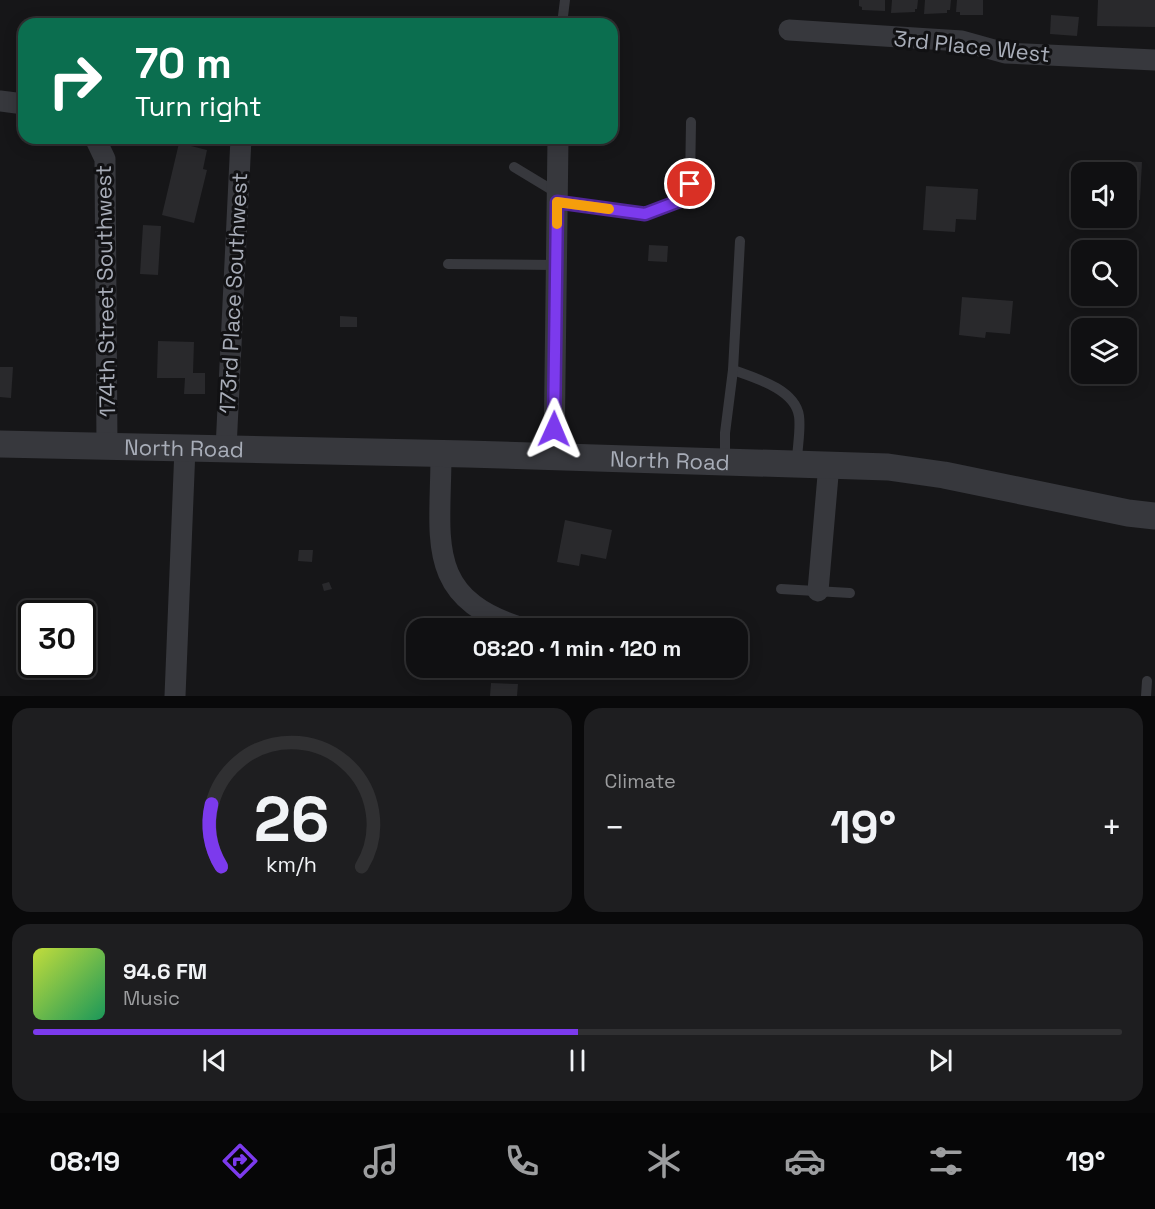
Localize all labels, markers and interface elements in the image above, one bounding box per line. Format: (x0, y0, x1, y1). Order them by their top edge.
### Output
street label: 3rd Place West (892, 24, 1052, 68)
text: 70 m (135, 37, 232, 90)
icon: right (36, 42, 114, 120)
text: Turn right (135, 89, 262, 124)
pin (664, 158, 715, 209)
map controls (1071, 162, 1137, 384)
button: sound (1071, 162, 1137, 228)
street label: 174th Street Southwest (89, 165, 121, 417)
icon: arrive (673, 167, 706, 200)
street label: 173rd Place Southwest (213, 172, 253, 414)
button: search (1071, 240, 1137, 306)
button: layers (1071, 318, 1137, 384)
position arrow (522, 397, 586, 461)
street label: North Road (124, 433, 244, 463)
street label: North Road (609, 444, 730, 476)
speed limit sign: 30 (18, 600, 96, 678)
text: 08:20 · 1 min · 120 m (473, 634, 681, 662)
text: Climate (605, 768, 676, 794)
text: 26 (254, 780, 330, 859)
text: 19° (830, 799, 896, 856)
text: − (605, 807, 625, 849)
text: + (1102, 807, 1122, 849)
text: km/h (266, 851, 317, 878)
text: 94.6 FM (123, 957, 207, 985)
text: Music (123, 985, 180, 1011)
icon: previous (198, 1044, 231, 1077)
icon: pause (561, 1044, 594, 1077)
icon: next (924, 1044, 957, 1077)
icon: directions (219, 1140, 261, 1182)
icon: music (360, 1140, 402, 1182)
icon: phone (501, 1140, 543, 1182)
icon: climate (643, 1140, 685, 1182)
icon: car (784, 1140, 826, 1182)
icon: filters (925, 1140, 967, 1182)
text: 08:19 (50, 1144, 120, 1179)
text: 19° (1066, 1144, 1105, 1179)

